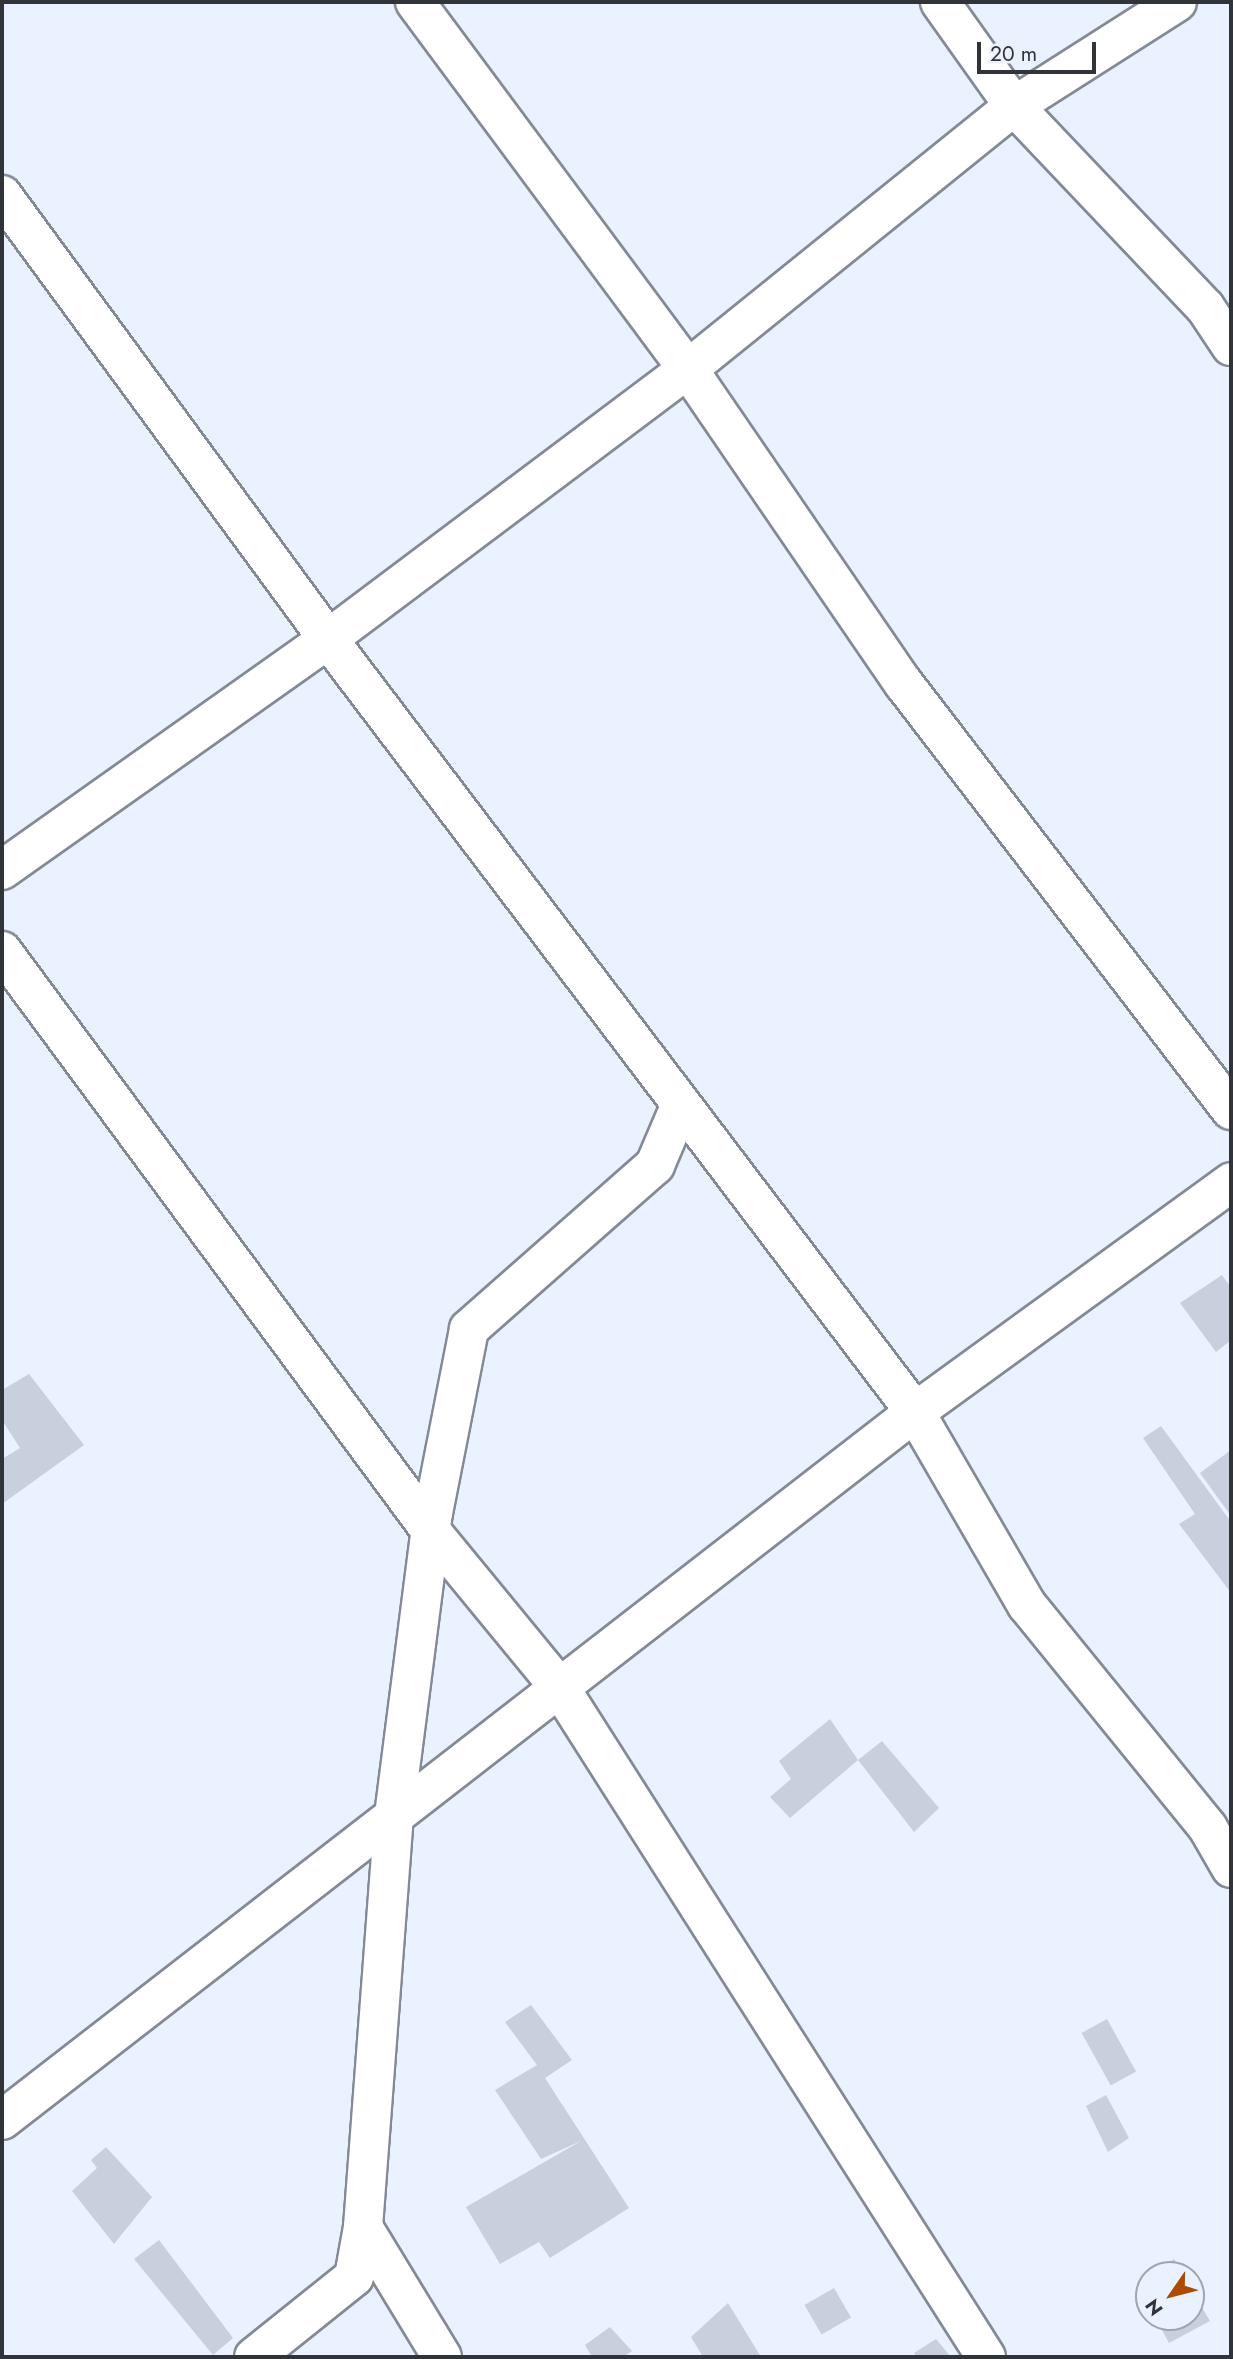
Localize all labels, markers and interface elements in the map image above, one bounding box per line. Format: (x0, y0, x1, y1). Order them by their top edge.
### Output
scale bar (981, 28, 1100, 72)
text: 20 m (990, 39, 1037, 69)
north arrow (1135, 2261, 1205, 2331)
text: N (1139, 2293, 1169, 2321)

